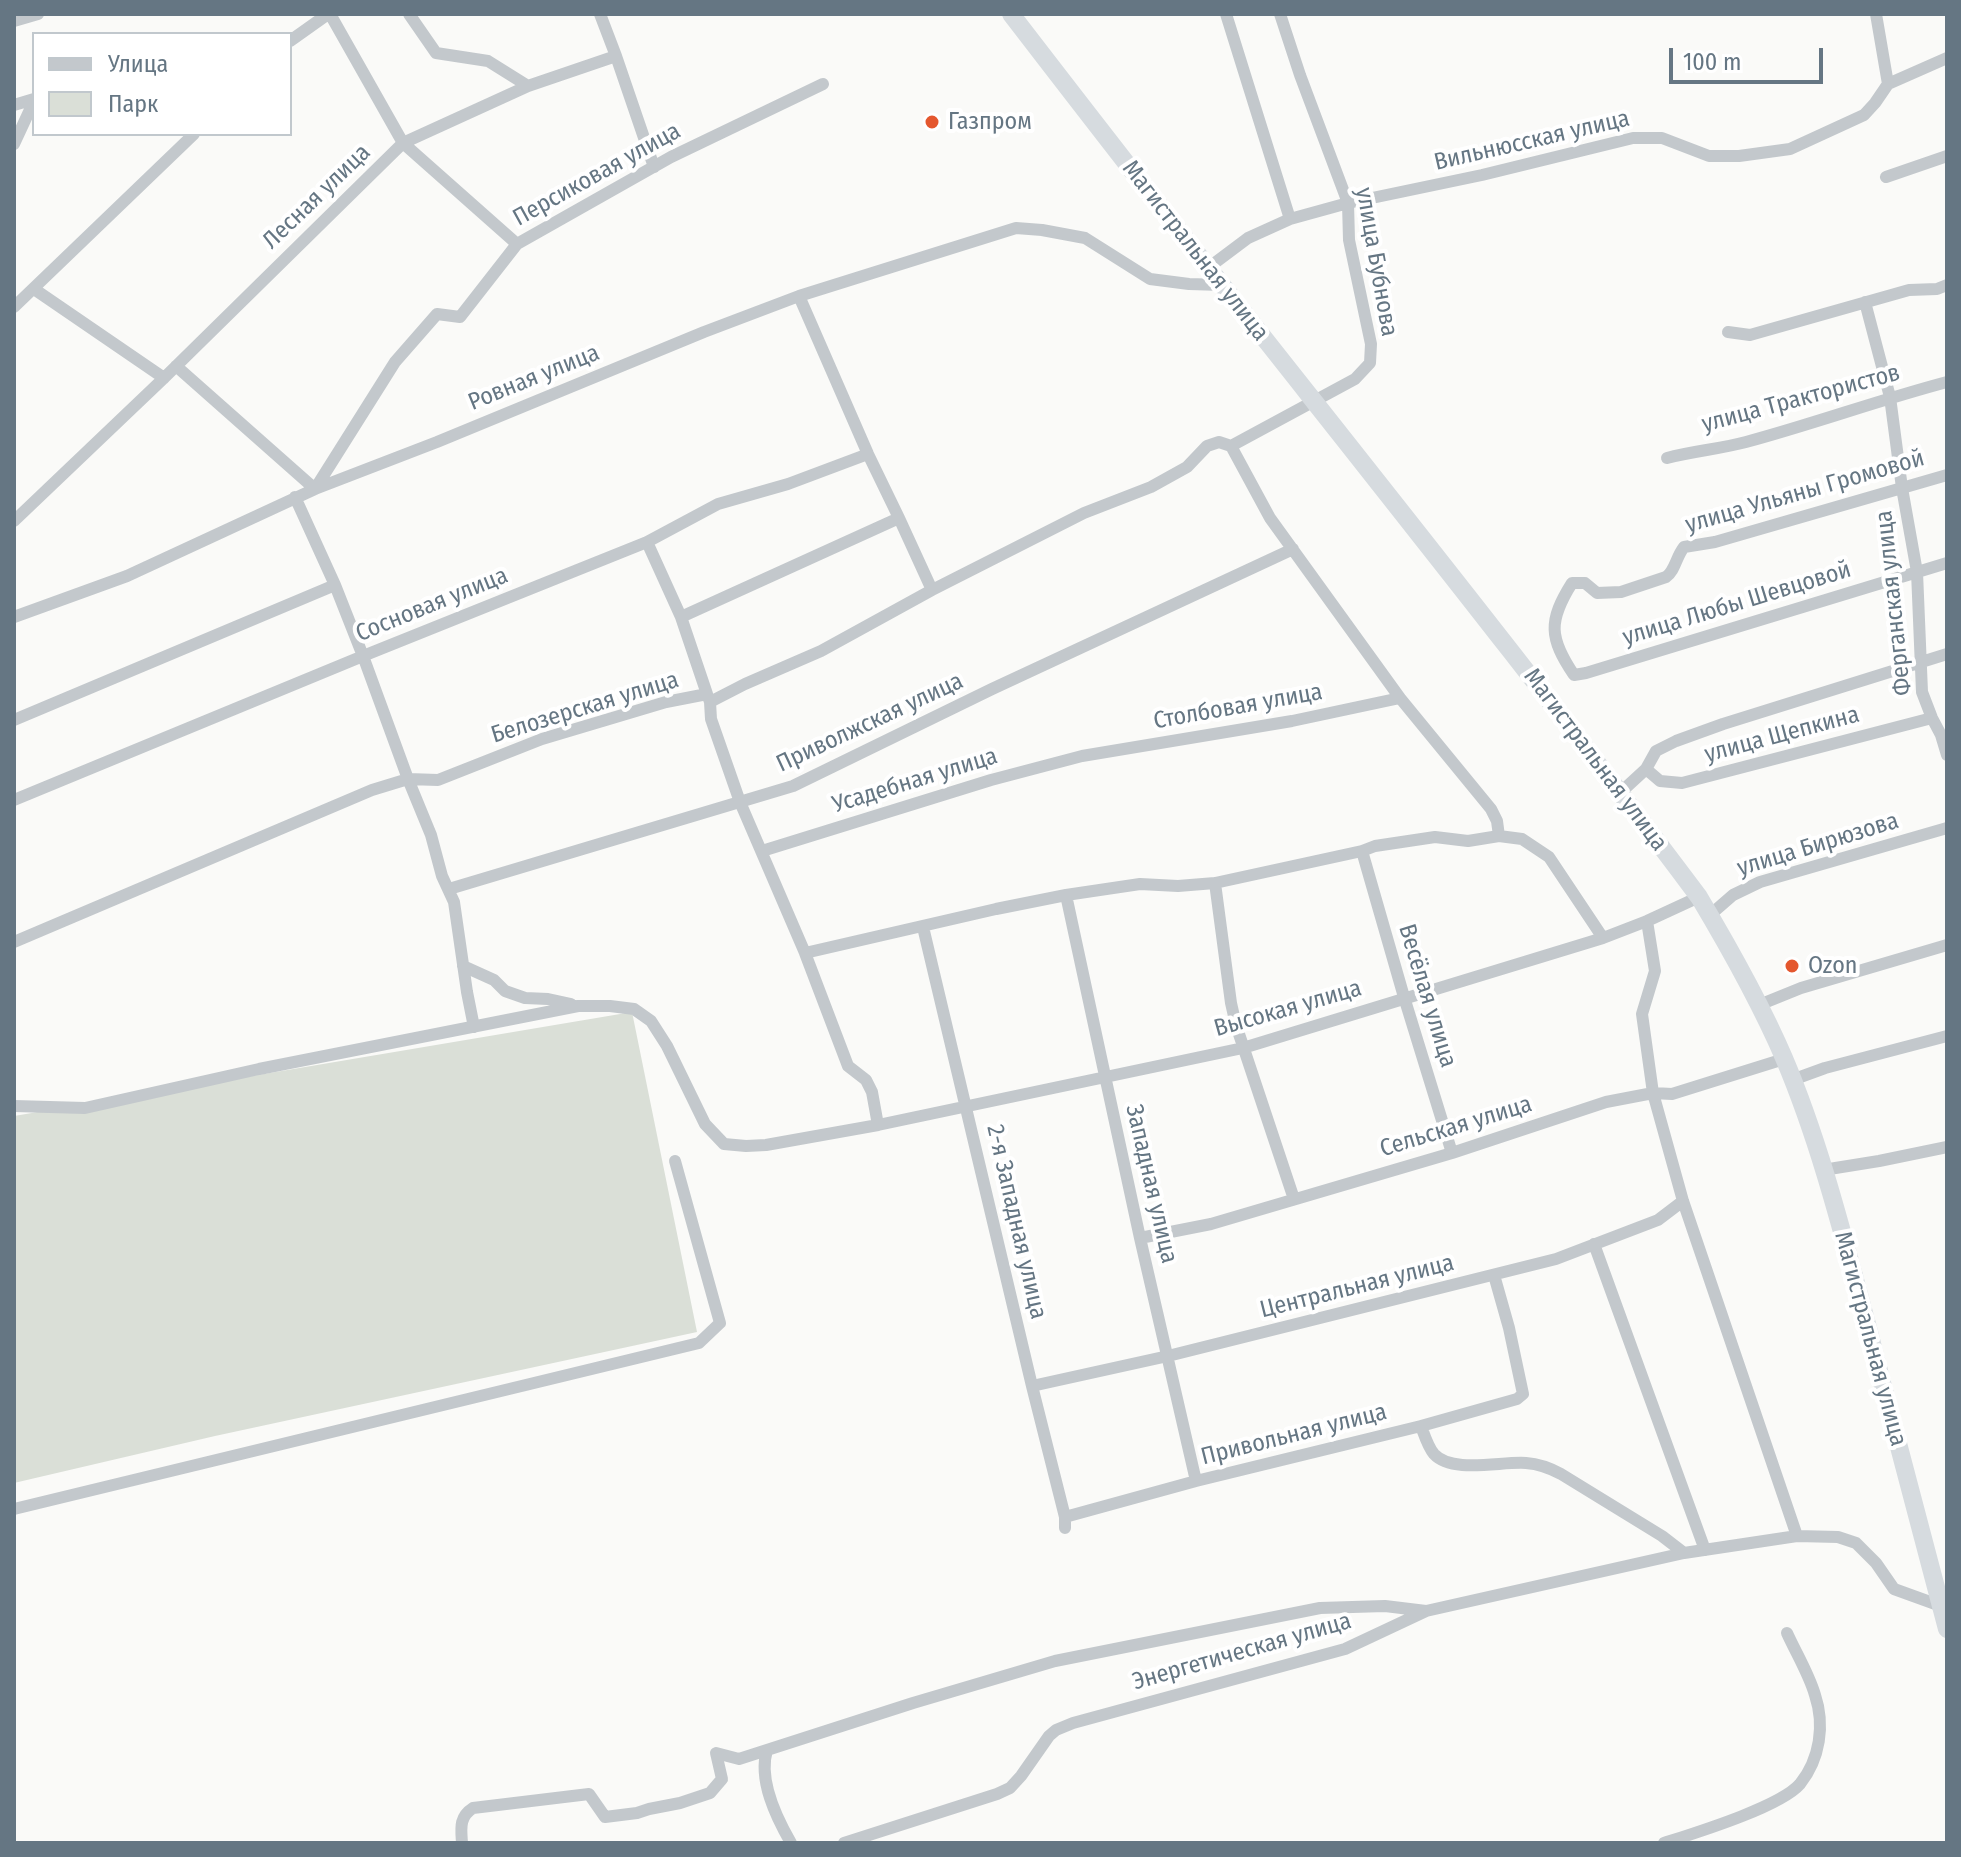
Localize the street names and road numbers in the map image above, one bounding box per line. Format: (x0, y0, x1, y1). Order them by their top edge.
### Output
street label: Вильнюсская улица (1431, 105, 1633, 177)
street label: Персиковая улица (508, 117, 686, 233)
street label: Лесная улица (257, 139, 377, 255)
street label: Магистральная улица (1116, 155, 1274, 347)
street label: улица Бубнова (1349, 185, 1403, 339)
street label: Ровная улица (464, 339, 604, 417)
street label: улица Трактористов (1699, 359, 1903, 439)
street label: улица Ульяны Громовой (1682, 444, 1928, 540)
street label: Ферганская улица (1870, 509, 1918, 697)
street label: улица Любы Шевцовой (1619, 556, 1855, 652)
street label: Сосновая улица (352, 561, 512, 649)
street label: Магистральная улица (1517, 663, 1673, 857)
street label: Белозерская улица (488, 666, 682, 750)
street label: Приволжская улица (772, 667, 968, 779)
street label: Столбовая улица (1151, 678, 1325, 736)
street label: улица Щепкина (1701, 701, 1863, 769)
street label: Усадебная улица (829, 742, 1001, 820)
street label: улица Бирюзова (1734, 807, 1902, 883)
street label: Весёлая улица (1392, 921, 1462, 1071)
street label: Высокая улица (1211, 974, 1365, 1044)
street label: Сельская улица (1377, 1090, 1535, 1164)
street label: Западная улица (1119, 1102, 1183, 1266)
street label: 2-я Западная улица (980, 1122, 1052, 1322)
street label: Магистральная улица (1827, 1229, 1913, 1449)
street label: Центральная улица (1257, 1249, 1457, 1325)
street label: Привольная улица (1198, 1398, 1390, 1472)
street label: Энергетическая улица (1129, 1607, 1355, 1697)

